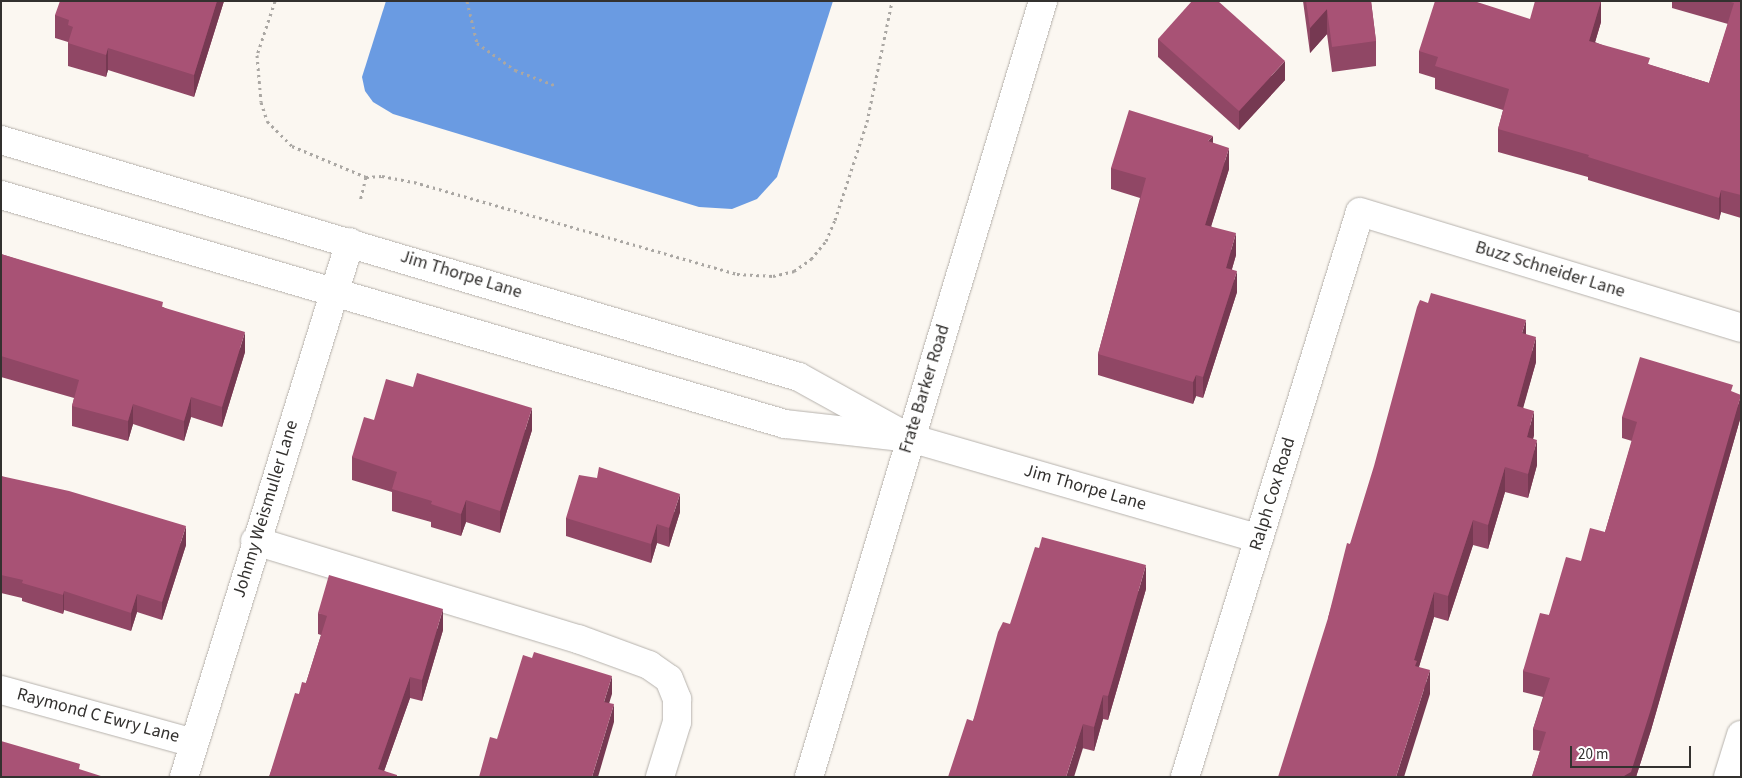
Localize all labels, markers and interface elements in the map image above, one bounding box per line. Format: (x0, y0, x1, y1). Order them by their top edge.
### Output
street label: Buzz Schneider Lane (1473, 237, 1627, 303)
street label: Jim Thorpe Lane (398, 246, 524, 304)
street label: Frate Barker Road (895, 322, 955, 456)
street label: Johnny Weismuller Lane (229, 418, 303, 600)
street label: Ralph Cox Road (1246, 435, 1300, 553)
street label: Jim Thorpe Lane (1021, 460, 1149, 516)
street label: Raymond C Ewry Lane (14, 684, 182, 748)
scale bar (1572, 736, 1693, 768)
text: 20 m (1578, 744, 1608, 765)

